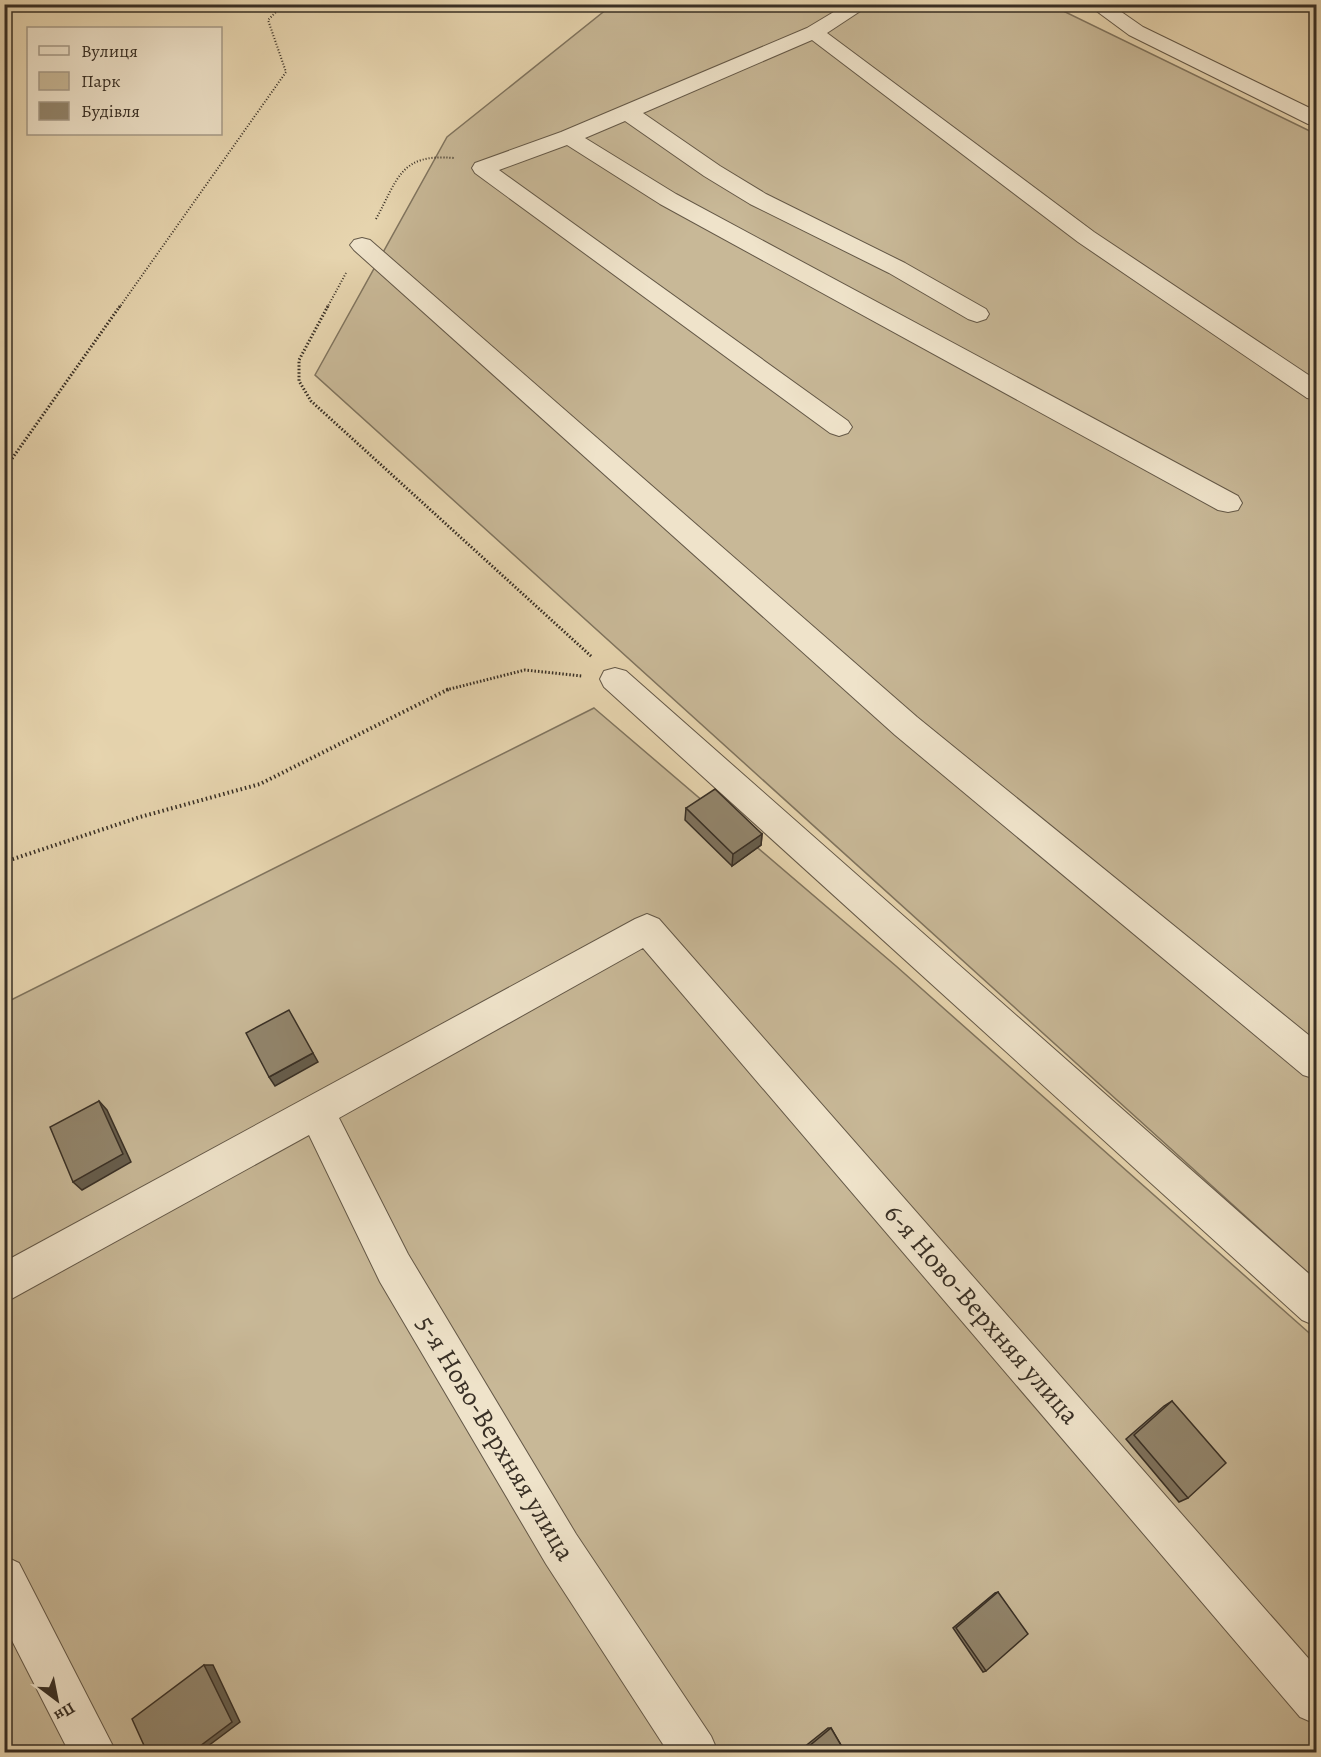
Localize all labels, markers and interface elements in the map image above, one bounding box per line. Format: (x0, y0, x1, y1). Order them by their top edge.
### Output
legend (27, 27, 222, 135)
text: Вулиця (81, 39, 138, 63)
text: Парк (81, 69, 121, 93)
text: Будівля (81, 99, 140, 123)
street label: 6-я Ново-Верхняя улица (876, 1196, 1088, 1432)
street label: 5-я Ново-Верхняя улица (408, 1309, 584, 1568)
north arrow (27, 1670, 87, 1730)
text: Пн (50, 1697, 79, 1727)

